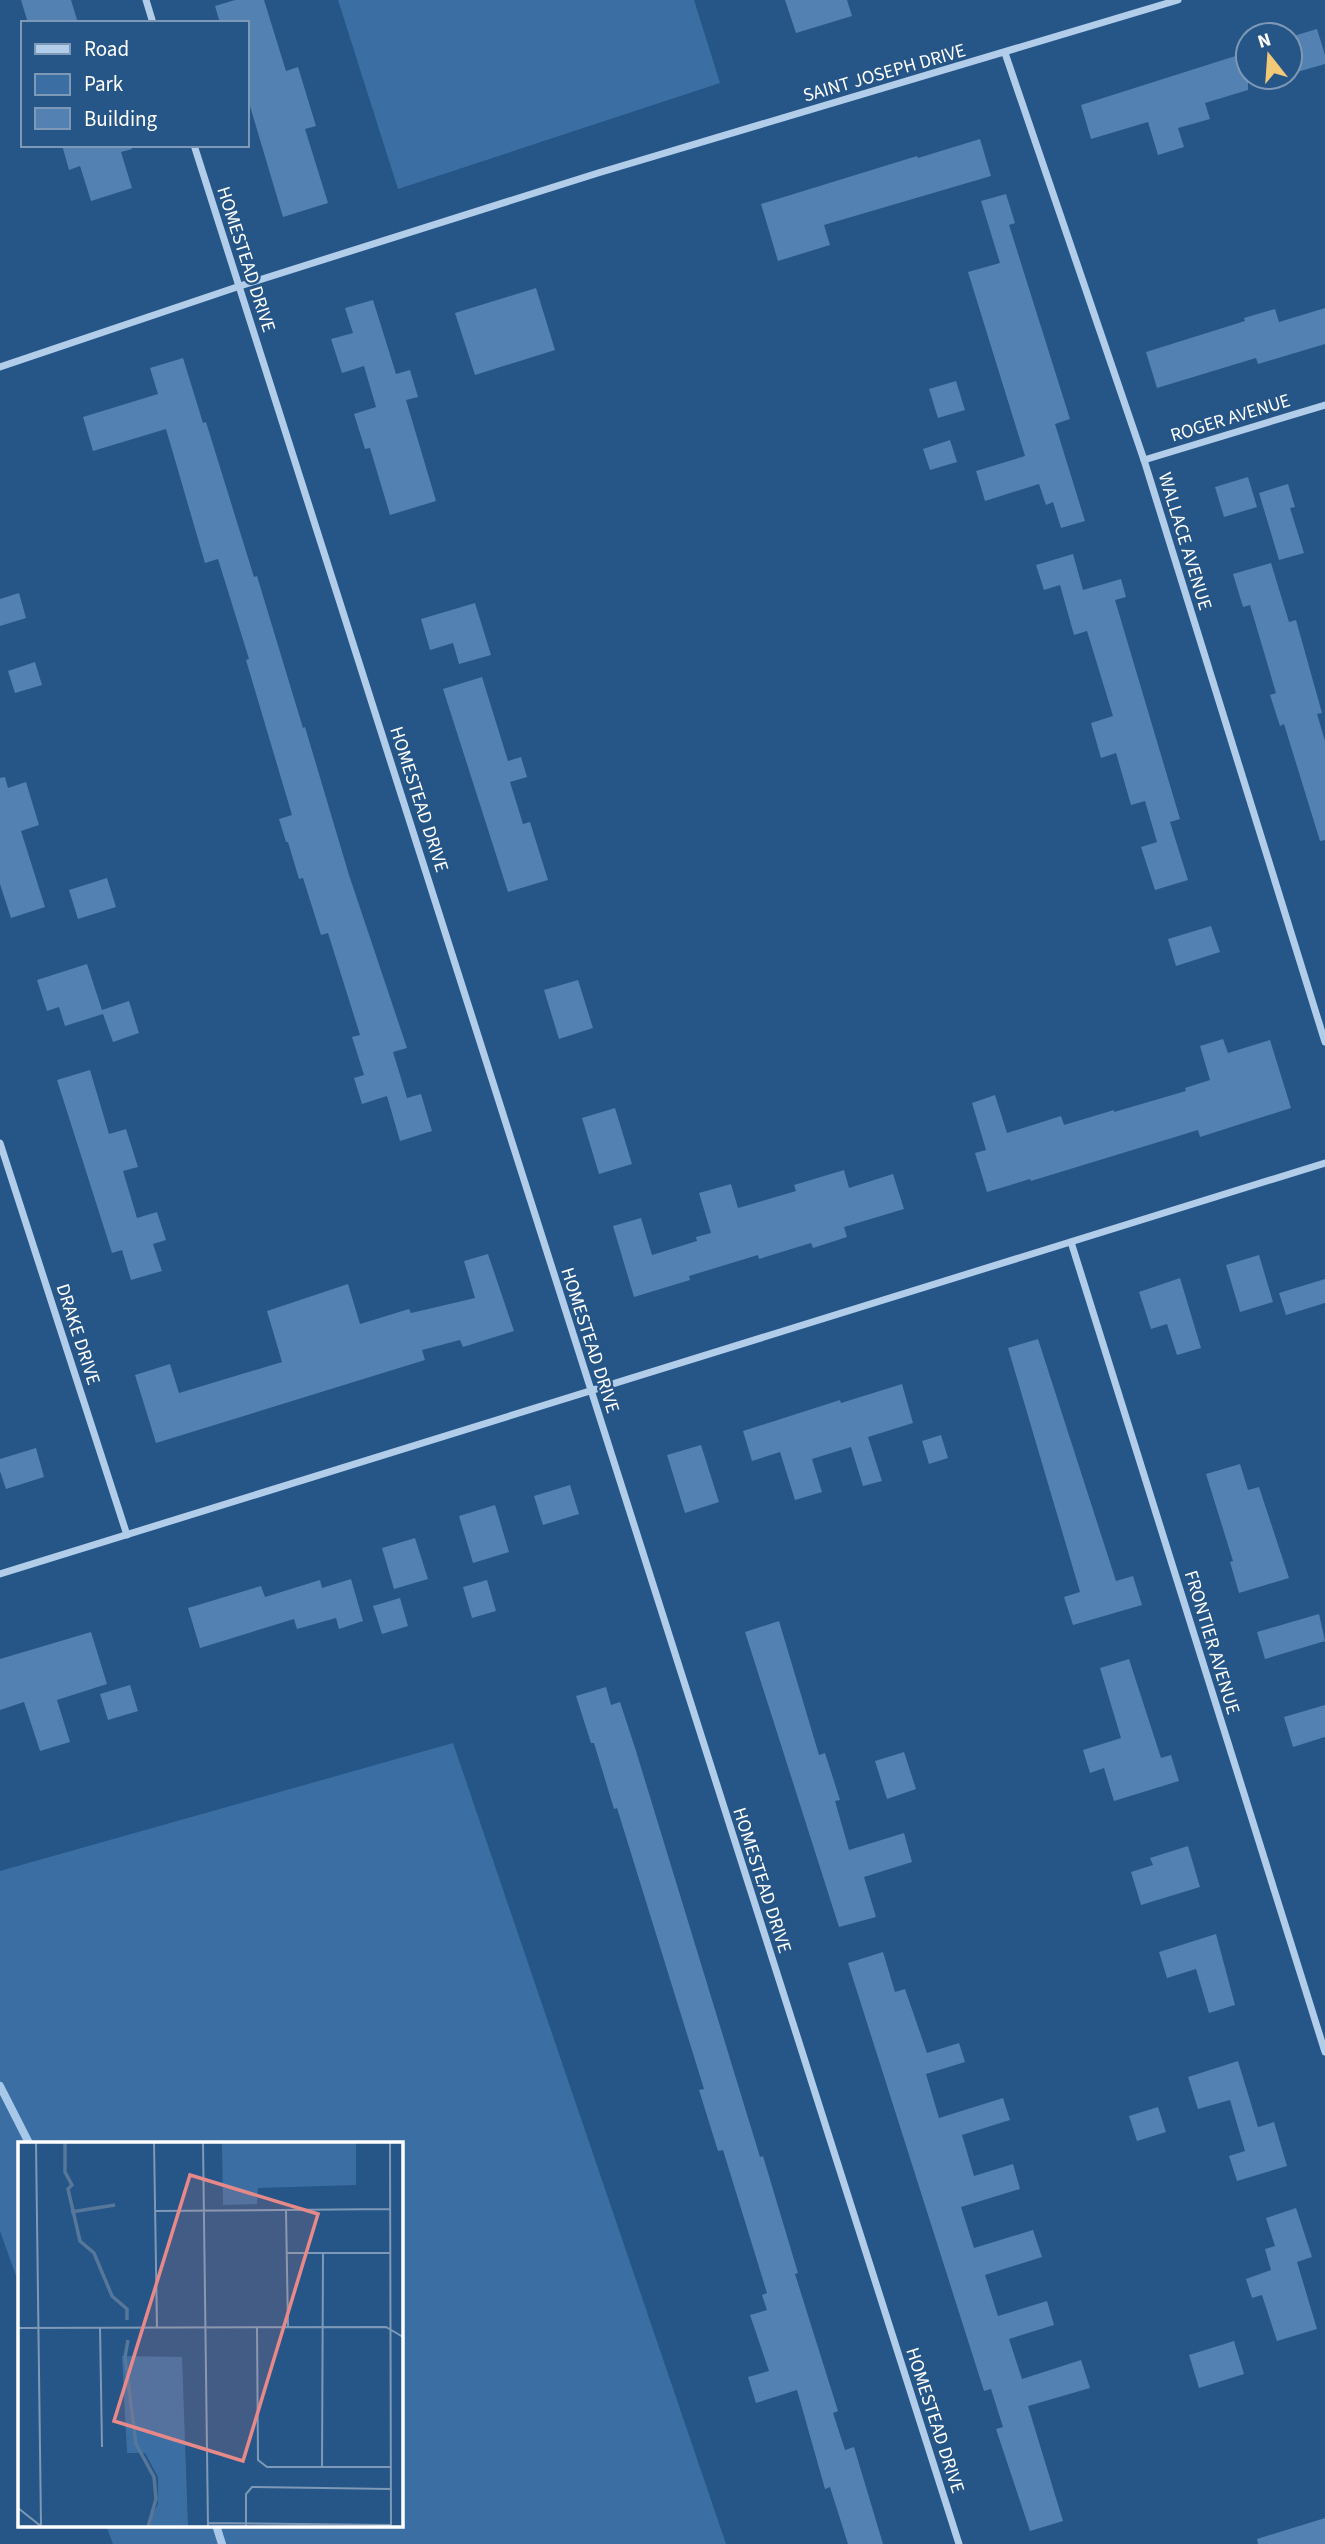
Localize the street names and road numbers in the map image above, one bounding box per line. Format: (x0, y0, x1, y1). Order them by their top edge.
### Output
street label: SAINT JOSEPH DRIVE (800, 37, 969, 110)
street label: HOMESTEAD DRIVE (209, 183, 282, 336)
street label: ROGER AVENUE (1167, 387, 1294, 450)
street label: WALLACE AVENUE (1151, 469, 1218, 614)
street label: HOMESTEAD DRIVE (382, 723, 455, 876)
street label: HOMESTEAD DRIVE (553, 1264, 626, 1417)
street label: DRAKE DRIVE (49, 1280, 107, 1388)
street label: FRONTIER AVENUE (1177, 1567, 1246, 1718)
street label: HOMESTEAD DRIVE (725, 1804, 798, 1957)
street label: HOMESTEAD DRIVE (898, 2344, 971, 2497)

